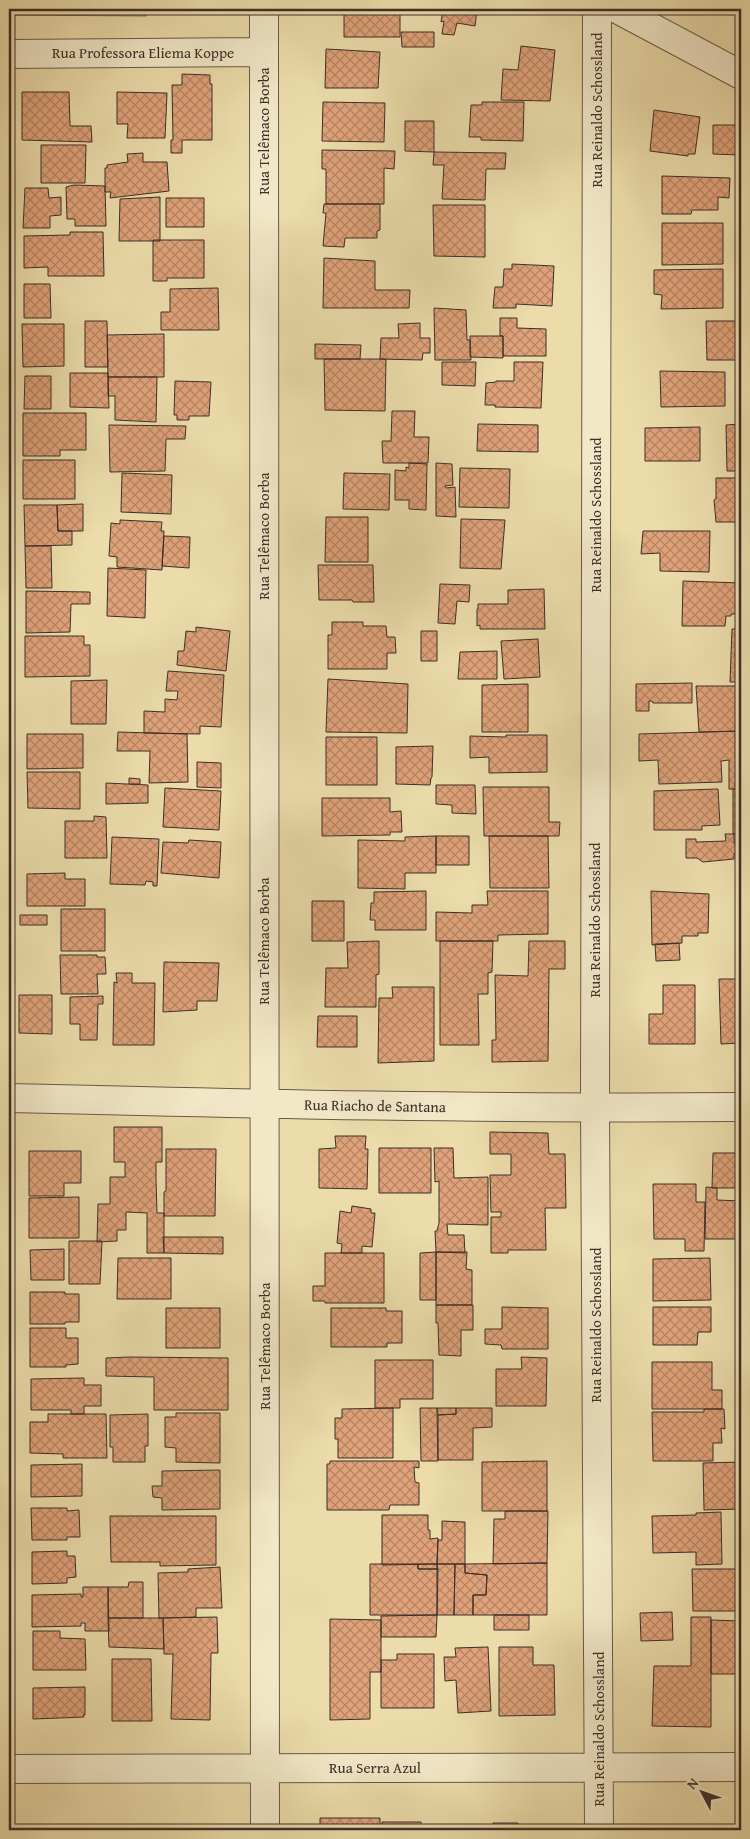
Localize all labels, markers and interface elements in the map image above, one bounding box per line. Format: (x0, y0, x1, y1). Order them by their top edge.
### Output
street label: Rua Reinaldo Schossland (586, 32, 607, 188)
street label: Rua Professora Eliema Koppe (52, 42, 234, 63)
street label: Rua Telêmaco Borba (253, 67, 274, 195)
street label: Rua Reinaldo Schossland (585, 437, 606, 593)
street label: Rua Telêmaco Borba (253, 472, 274, 600)
street label: Rua Reinaldo Schossland (584, 842, 605, 998)
street label: Rua Telêmaco Borba (253, 877, 274, 1005)
street label: Rua Riacho de Santana (304, 1094, 446, 1117)
street label: Rua Reinaldo Schossland (585, 1247, 606, 1403)
street label: Rua Telêmaco Borba (254, 1282, 275, 1410)
street label: Rua Reinaldo Schossland (588, 1651, 609, 1807)
street label: Rua Serra Azul (329, 1757, 421, 1778)
north arrow (678, 1766, 728, 1816)
text: N (682, 1773, 703, 1794)

